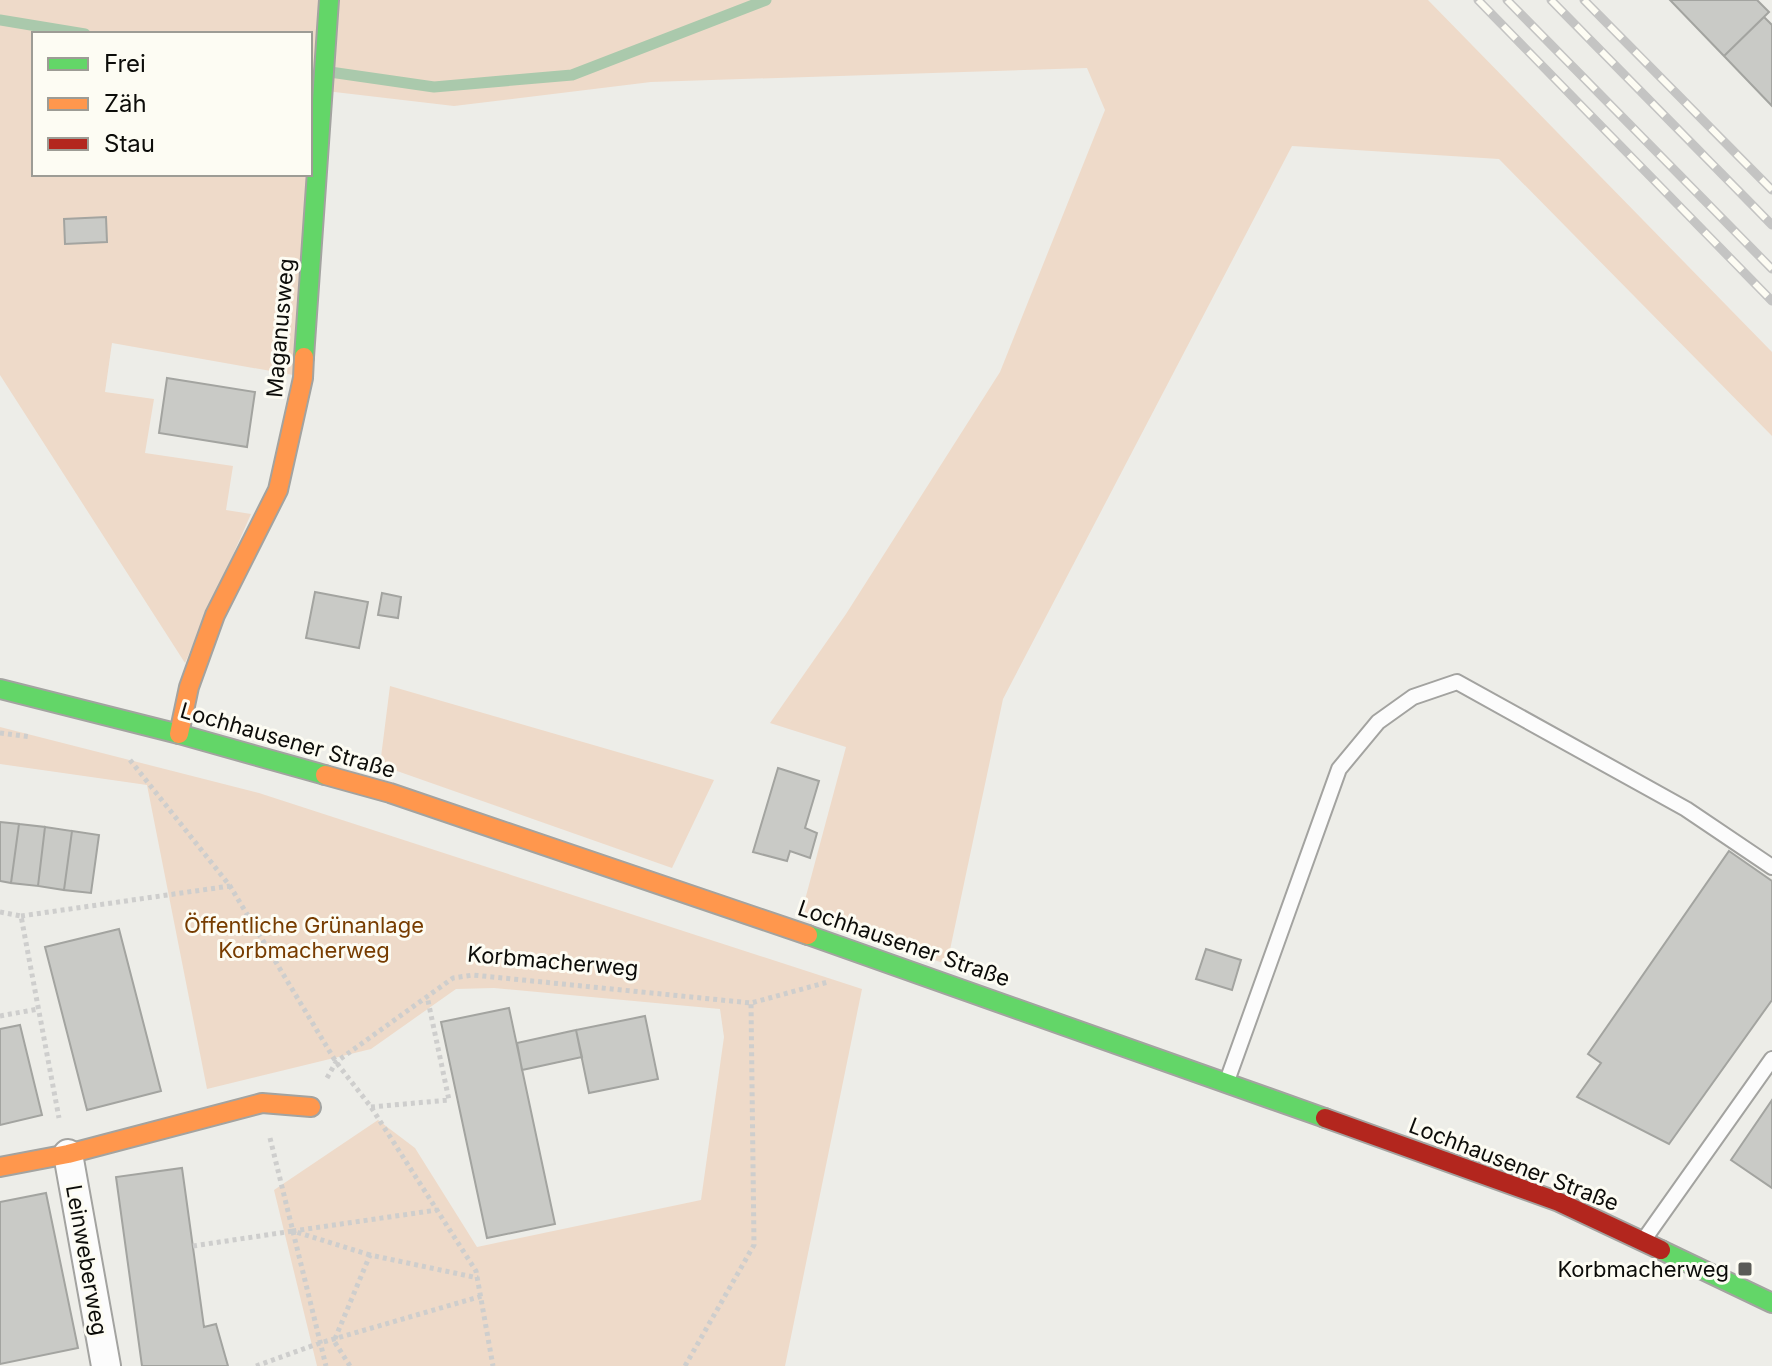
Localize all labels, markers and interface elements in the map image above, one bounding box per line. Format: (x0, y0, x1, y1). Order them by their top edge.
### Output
legend (32, 32, 312, 176)
text: Frei (104, 49, 146, 78)
text: Zäh (104, 89, 147, 118)
text: Stau (104, 129, 155, 158)
street label: Maganusweg (261, 257, 299, 399)
street label: Lochhausener Straße (177, 697, 399, 783)
street label: Lochhausener Straße (795, 894, 1013, 992)
park label: Öffentliche Grünanlage Korbmacherweg (184, 912, 424, 963)
street label: Korbmacherweg (466, 941, 640, 981)
street label: Lochhausener Straße (1405, 1112, 1623, 1216)
street label: Leinweberweg (61, 1183, 113, 1337)
place label: Korbmacherweg (1557, 1256, 1729, 1282)
marker: Korbmacherweg (1736, 1260, 1754, 1278)

